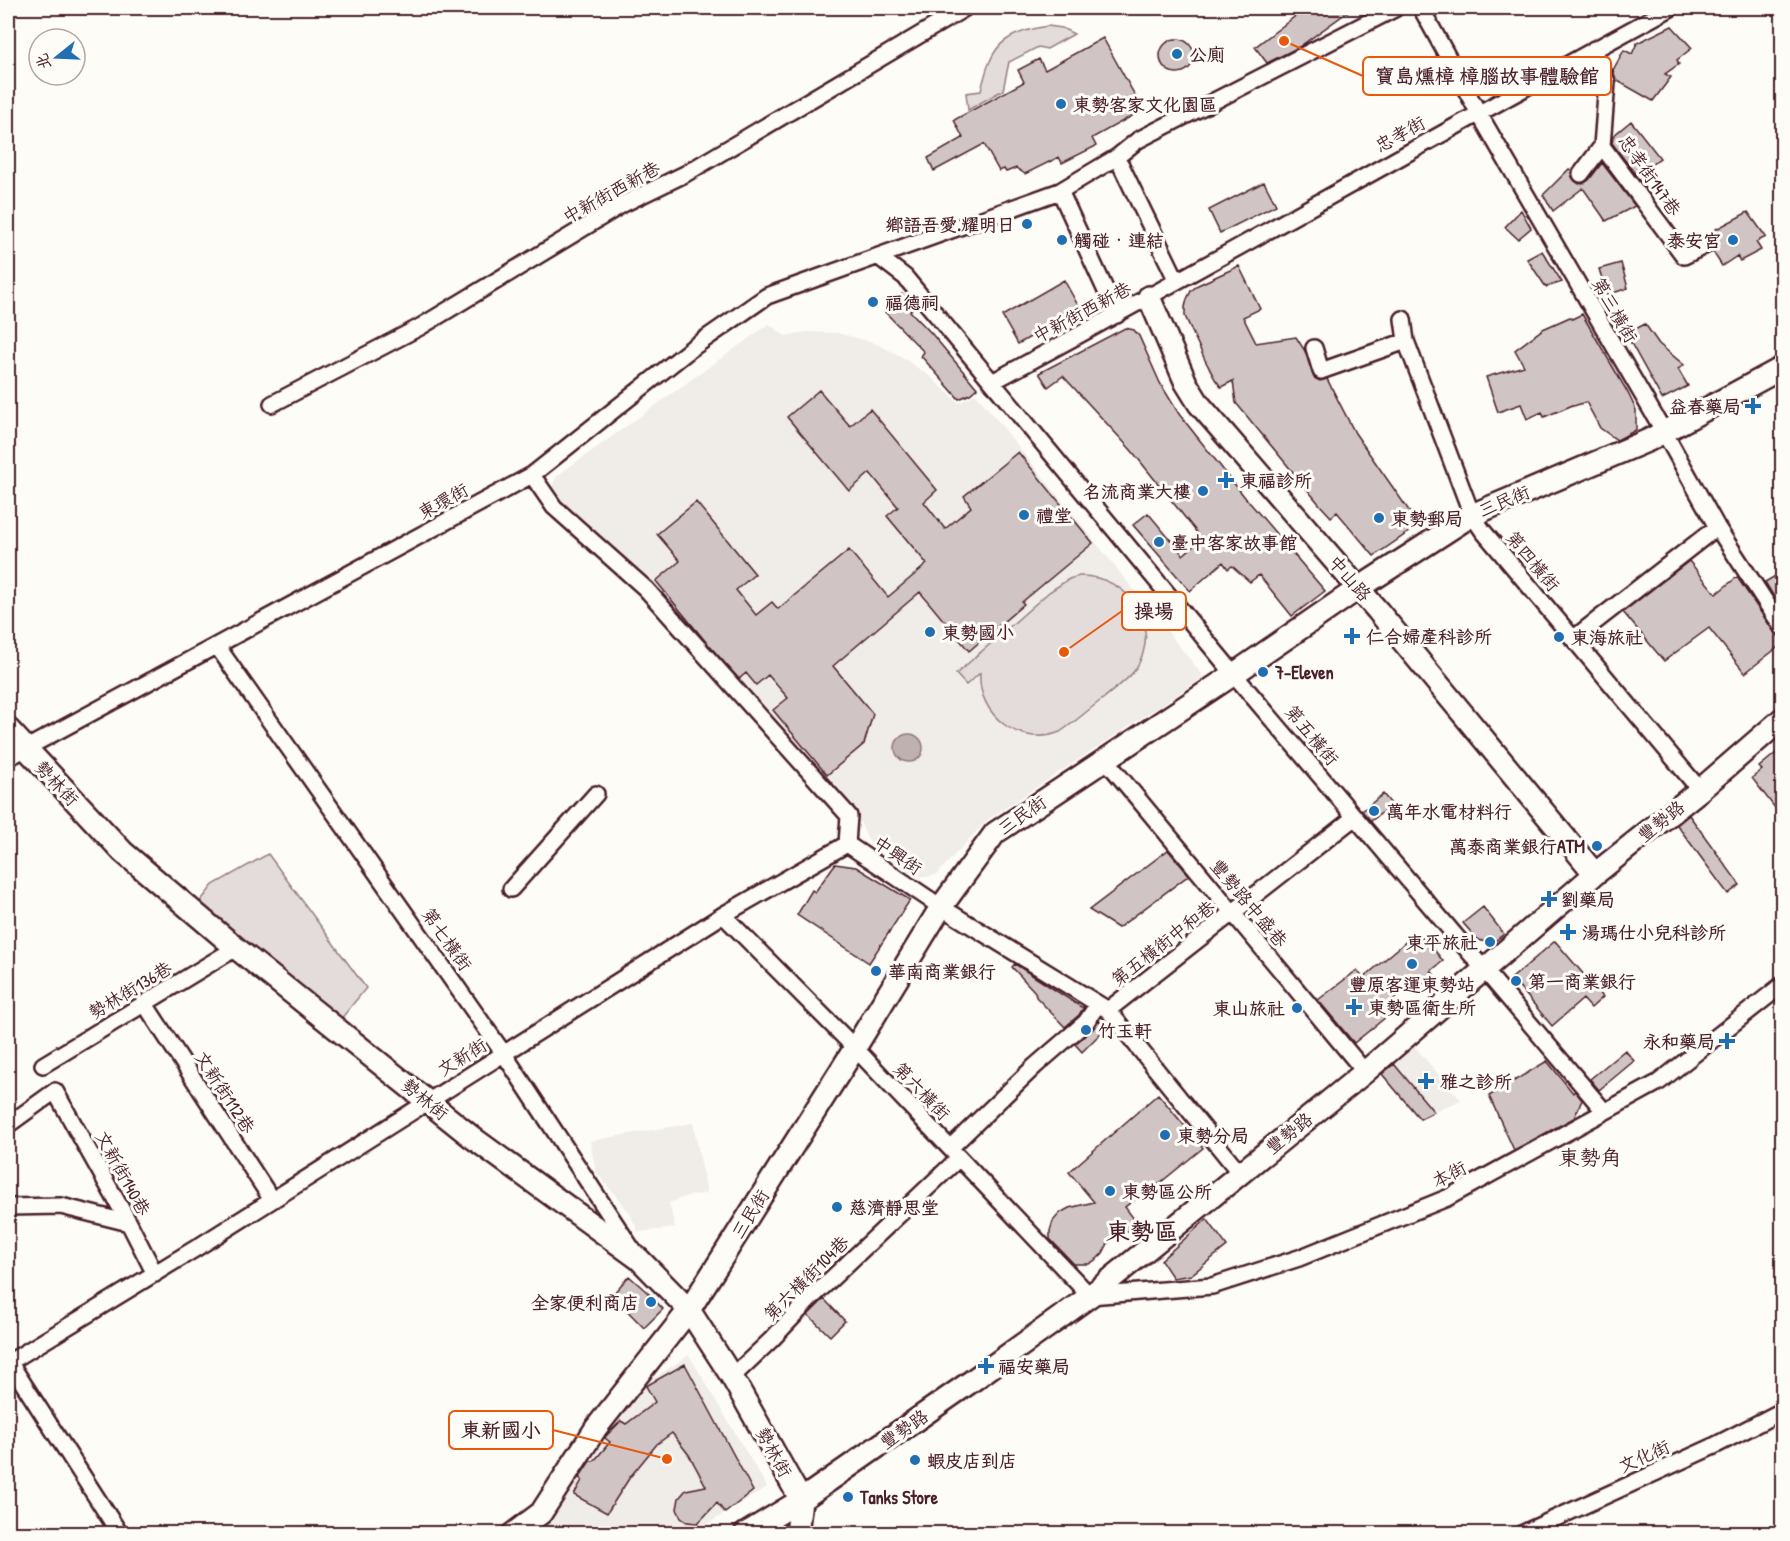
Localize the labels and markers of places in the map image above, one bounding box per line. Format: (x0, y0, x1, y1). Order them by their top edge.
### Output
place label: 公廁 (1189, 42, 1225, 67)
marker: 公廁 (1170, 47, 1184, 61)
callout: 寶島燻樟 樟腦故事體驗館 (1363, 57, 1611, 95)
place label: 東勢客家文化園區 (1073, 92, 1217, 117)
marker: 東勢客家文化園區 (1054, 97, 1068, 111)
place label: 鄉語吾愛.耀明日 (885, 212, 1015, 237)
marker: 鄉語吾愛.耀明日 (1020, 217, 1034, 231)
place label: 觸碰‧連結 (1074, 228, 1164, 253)
place label: 泰安宮 (1667, 228, 1721, 253)
marker: 觸碰‧連結 (1055, 233, 1069, 247)
marker: 泰安宮 (1726, 233, 1740, 247)
place label: 福德祠 (885, 290, 939, 315)
marker: 福德祠 (866, 295, 880, 309)
place label: 益春藥局 (1669, 394, 1741, 419)
marker: 益春藥局 (1746, 399, 1760, 413)
place label: 東福診所 (1240, 468, 1312, 493)
marker: 東福診所 (1217, 471, 1235, 489)
place label: 名流商業大樓 (1083, 479, 1191, 504)
marker: 名流商業大樓 (1196, 484, 1210, 498)
place label: 禮堂 (1036, 503, 1072, 528)
place label: 東勢郵局 (1391, 506, 1463, 531)
marker: 禮堂 (1017, 508, 1031, 522)
marker: 東勢郵局 (1372, 511, 1386, 525)
place label: 臺中客家故事館 (1171, 530, 1297, 555)
marker: 臺中客家故事館 (1152, 535, 1166, 549)
callout: 操場 (1122, 592, 1186, 630)
place label: 東勢國小 (942, 620, 1014, 645)
place label: 仁合婦產科診所 (1366, 624, 1492, 649)
marker: 東勢國小 (923, 625, 937, 639)
place label: 東海旅社 (1571, 625, 1643, 650)
marker: 仁合婦產科診所 (1343, 627, 1361, 645)
marker: 東海旅社 (1552, 630, 1566, 644)
place label: 7-Eleven (1274, 660, 1334, 685)
marker: 7-Eleven (1256, 665, 1270, 679)
place label: 萬年水電材料行 (1386, 799, 1512, 824)
marker: 萬年水電材料行 (1367, 804, 1381, 818)
place label: 萬泰商業銀行ATM (1449, 834, 1585, 859)
marker: 萬泰商業銀行ATM (1590, 839, 1604, 853)
place label: 劉藥局 (1561, 887, 1615, 912)
marker: 劉藥局 (1542, 892, 1556, 906)
place label: 湯瑪仕小兒科診所 (1582, 920, 1726, 945)
marker: 湯瑪仕小兒科診所 (1559, 923, 1577, 941)
place label: 東平旅社 (1406, 930, 1478, 955)
marker: 東平旅社 (1483, 935, 1497, 949)
marker: 豐原客運東勢站 (1405, 957, 1419, 971)
place label: 華南商業銀行 (888, 959, 996, 984)
marker: 華南商業銀行 (869, 964, 883, 978)
place label: 第一商業銀行 (1528, 969, 1636, 994)
place label: 豐原客運東勢站 (1349, 972, 1475, 997)
marker: 第一商業銀行 (1509, 974, 1523, 988)
place label: 東勢區衛生所 (1368, 995, 1476, 1020)
place label: 東山旅社 (1213, 996, 1285, 1021)
marker: 東勢區衛生所 (1345, 998, 1363, 1016)
marker: 東山旅社 (1290, 1001, 1304, 1015)
place label: 竹玉軒 (1098, 1018, 1152, 1043)
marker: 竹玉軒 (1079, 1023, 1093, 1037)
place label: 永和藥局 (1643, 1029, 1715, 1054)
marker: 永和藥局 (1720, 1034, 1734, 1048)
place label: 雅之診所 (1440, 1069, 1512, 1094)
marker: 雅之診所 (1417, 1072, 1435, 1090)
place label: 東勢分局 (1177, 1123, 1249, 1148)
marker: 東勢分局 (1158, 1128, 1172, 1142)
place label: 東勢區公所 (1122, 1179, 1212, 1204)
marker: 東勢區公所 (1103, 1184, 1117, 1198)
place label: 慈濟靜思堂 (849, 1195, 939, 1220)
marker: 慈濟靜思堂 (830, 1200, 844, 1214)
place label: 全家便利商店 (531, 1290, 639, 1315)
marker: 全家便利商店 (644, 1295, 658, 1309)
place label: 福安藥局 (998, 1354, 1070, 1379)
marker: 福安藥局 (979, 1359, 993, 1373)
callout: 東新國小 (449, 1411, 553, 1449)
place label: 蝦皮店到店 (927, 1448, 1017, 1473)
marker: 蝦皮店到店 (908, 1453, 922, 1467)
place label: Tanks Store (859, 1485, 939, 1510)
marker: Tanks Store (841, 1490, 855, 1504)

